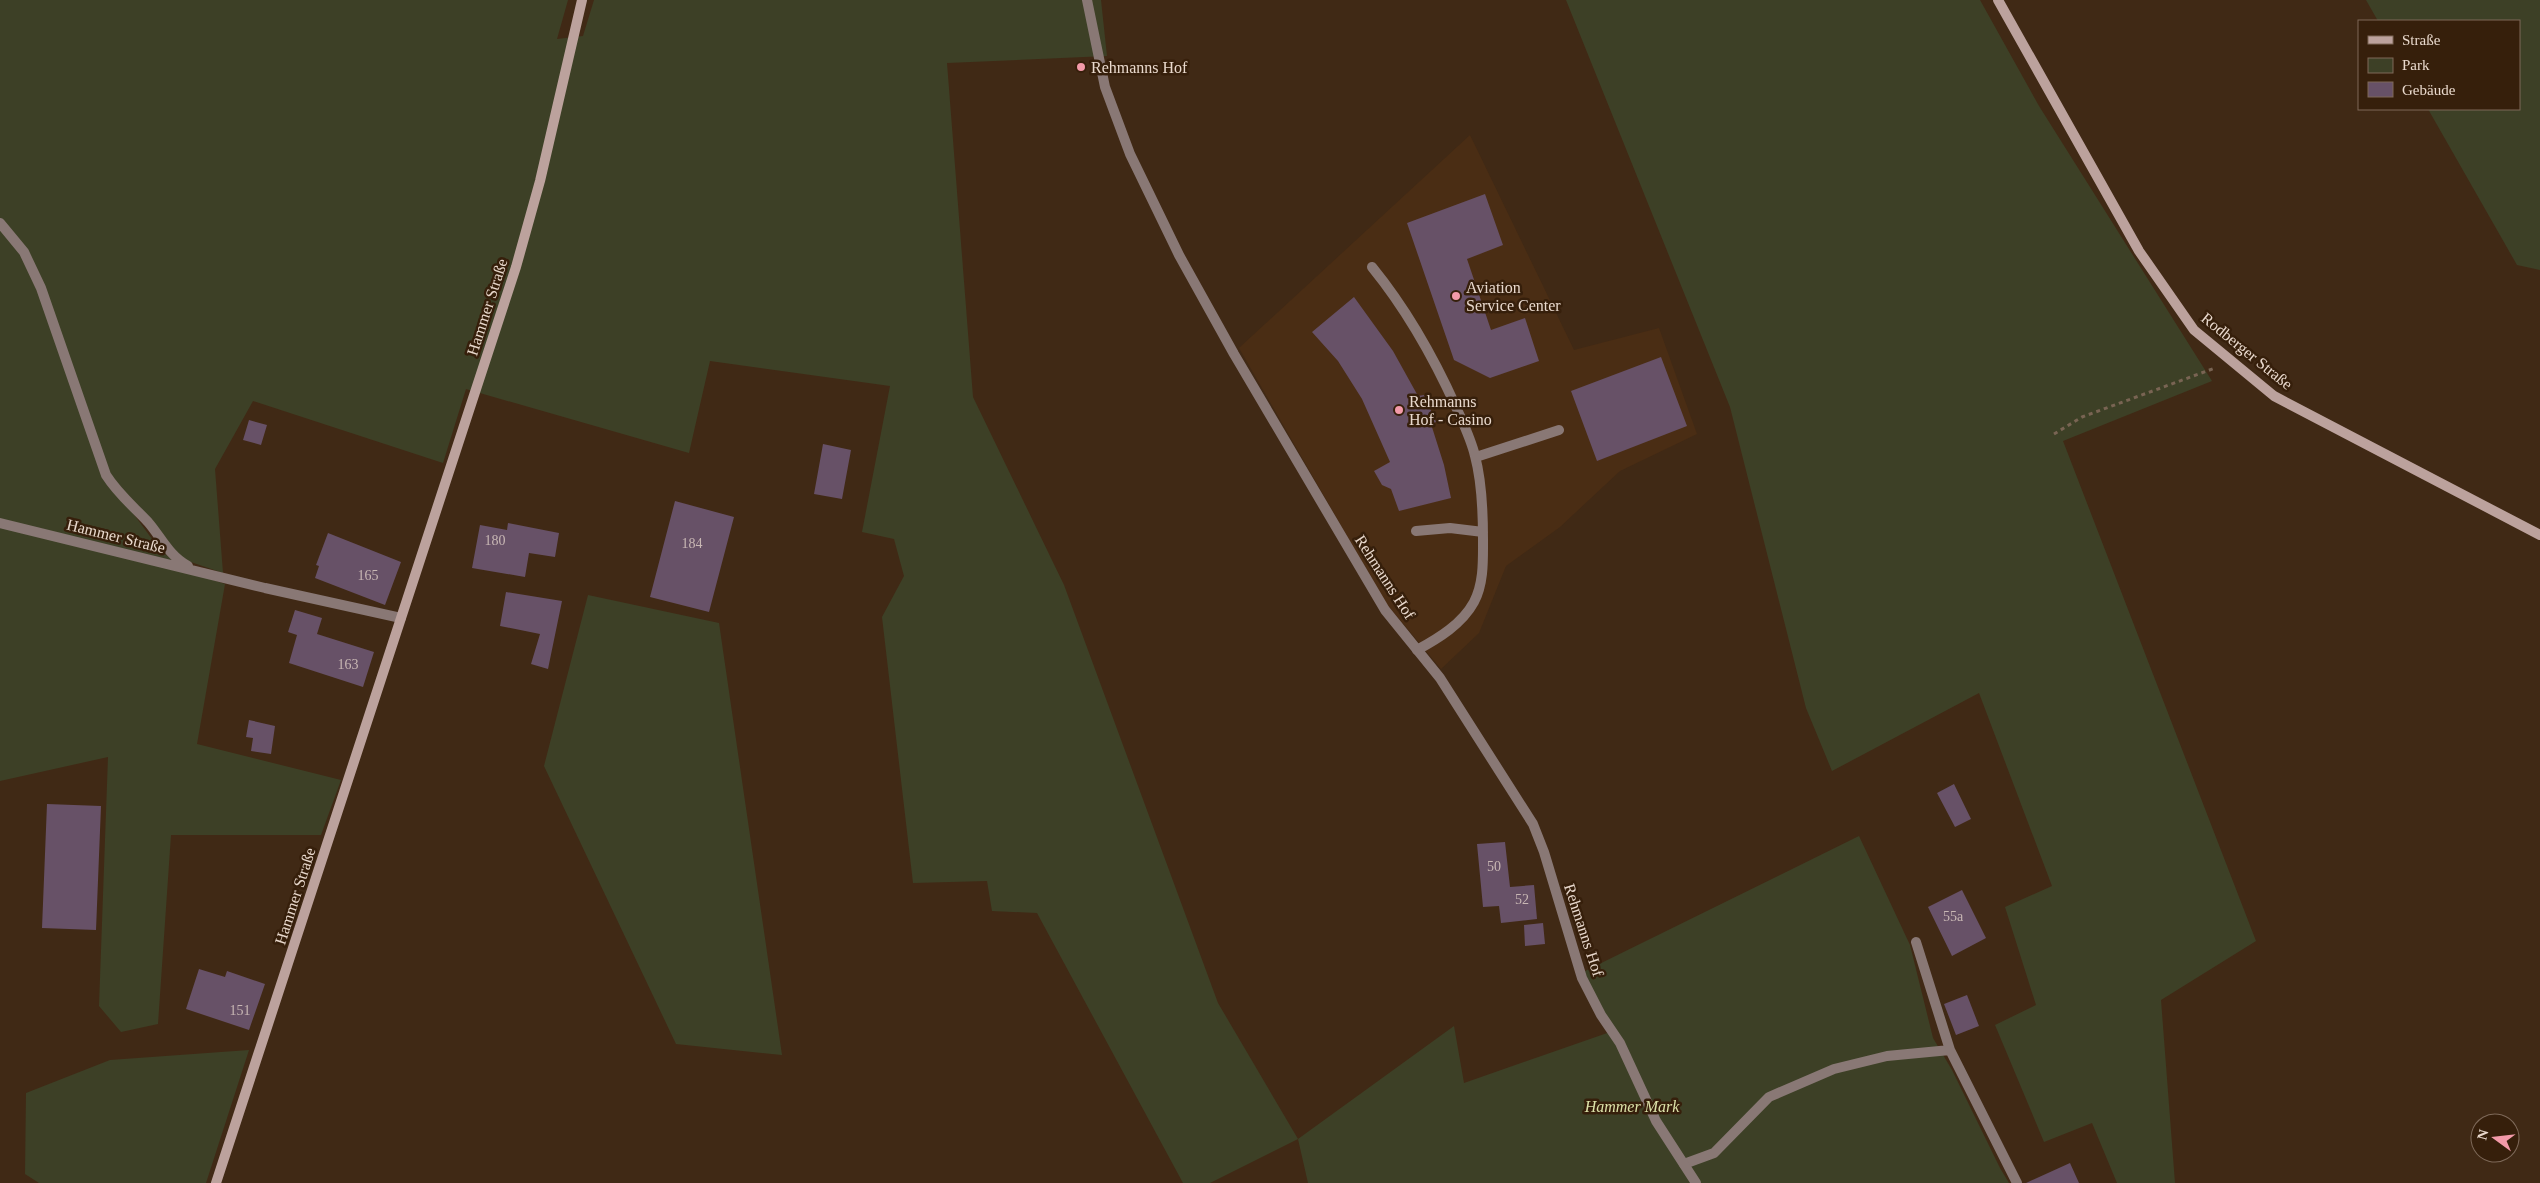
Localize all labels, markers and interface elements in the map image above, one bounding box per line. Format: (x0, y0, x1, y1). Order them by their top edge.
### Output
legend (2358, 20, 2520, 110)
text: Straße (2402, 32, 2441, 48)
text: Park (2402, 57, 2430, 73)
place label: Rehmanns Hof (1091, 59, 1188, 76)
marker: Rehmanns Hof (1075, 61, 1087, 73)
text: Gebäude (2402, 82, 2456, 98)
street label: Hammer Straße (463, 256, 511, 358)
place label: Aviation Service Center (1466, 279, 1561, 314)
marker: Aviation Service Center (1450, 290, 1462, 302)
street label: Rodberger Straße (2197, 309, 2296, 394)
place label: Rehmanns Hof - Casino (1409, 393, 1492, 428)
marker: Rehmanns Hof - Casino (1393, 404, 1405, 416)
street label: Hammer Straße (65, 516, 167, 556)
street label: Rehmanns Hof (1352, 532, 1419, 623)
house number: 180 (485, 533, 506, 548)
house number: 184 (682, 536, 703, 551)
house number: 165 (358, 568, 379, 583)
house number: 163 (338, 657, 359, 672)
street label: Hammer Straße (271, 845, 319, 947)
house number: 50 (1487, 859, 1501, 874)
street label: Rehmanns Hof (1561, 882, 1607, 979)
house number: 52 (1515, 892, 1529, 907)
house number: 55a (1943, 909, 1964, 924)
house number: 151 (230, 1003, 251, 1018)
park label: Hammer Mark (1584, 1098, 1680, 1115)
north arrow (2470, 1113, 2520, 1163)
text: N (2474, 1128, 2491, 1142)

